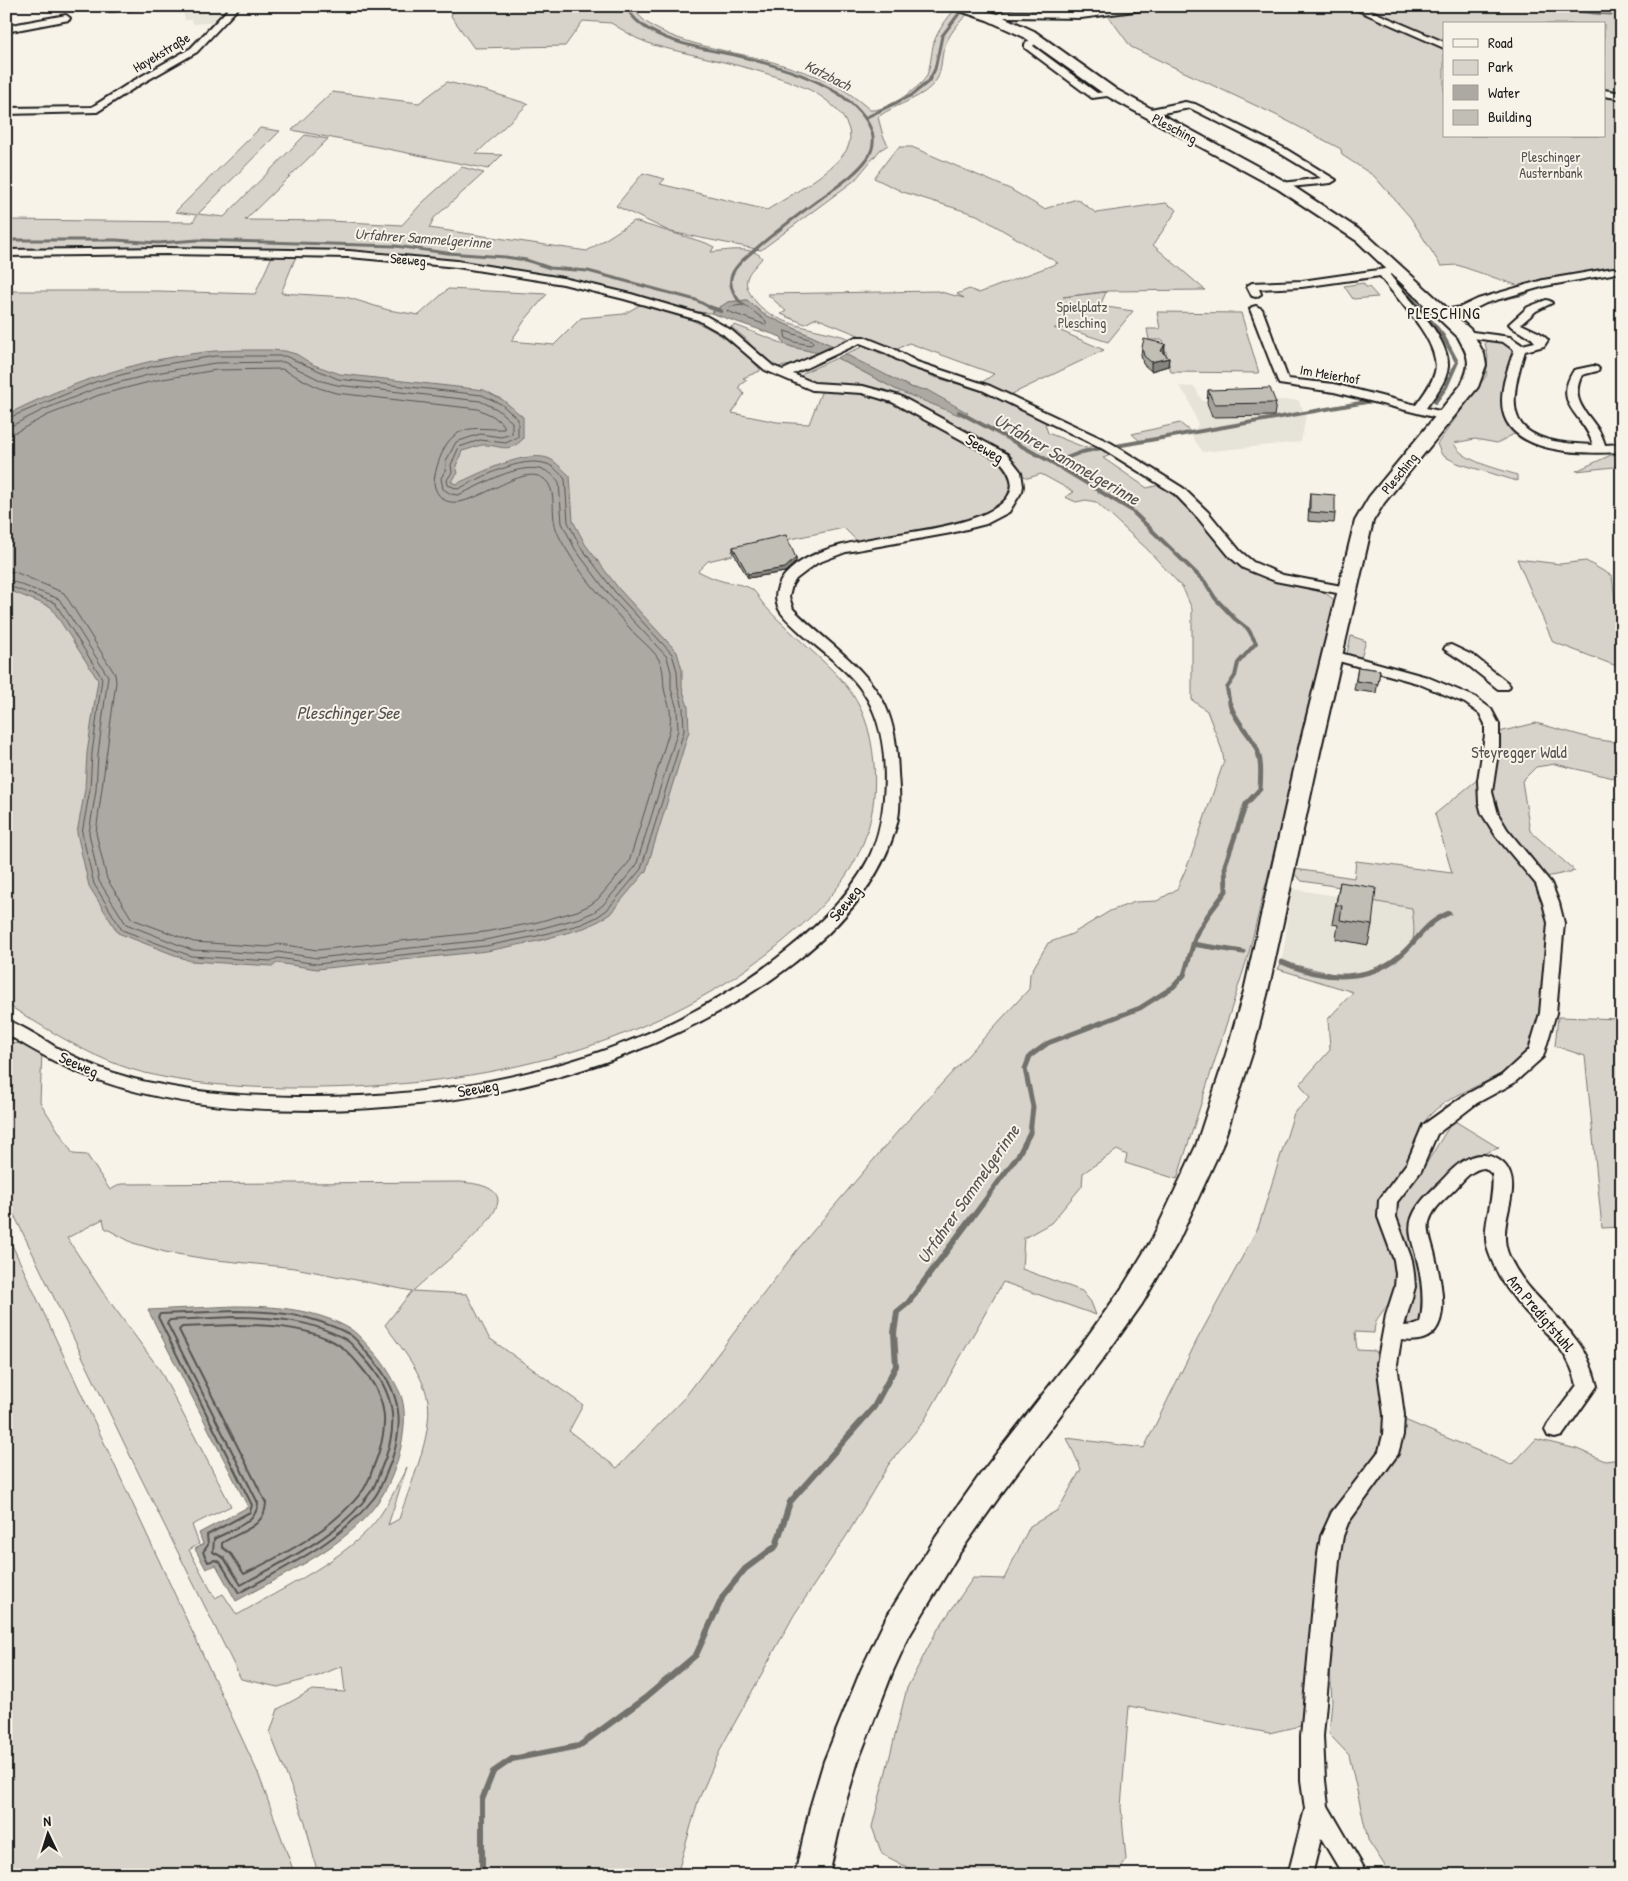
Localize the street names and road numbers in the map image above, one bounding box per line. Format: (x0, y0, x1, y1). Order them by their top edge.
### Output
street label: Hayekstraße (129, 27, 194, 77)
street label: Plesching (1149, 108, 1201, 149)
street label: Seeweg (389, 248, 427, 271)
street label: Im Meierhof (1299, 359, 1361, 389)
street label: Seeweg (962, 428, 1008, 468)
street label: Plesching (1376, 448, 1422, 498)
street label: Seeweg (824, 880, 866, 926)
street label: Seeweg (56, 1046, 102, 1082)
street label: Seeweg (456, 1074, 500, 1102)
street label: Am Predigtstuhl (1502, 1270, 1580, 1357)

